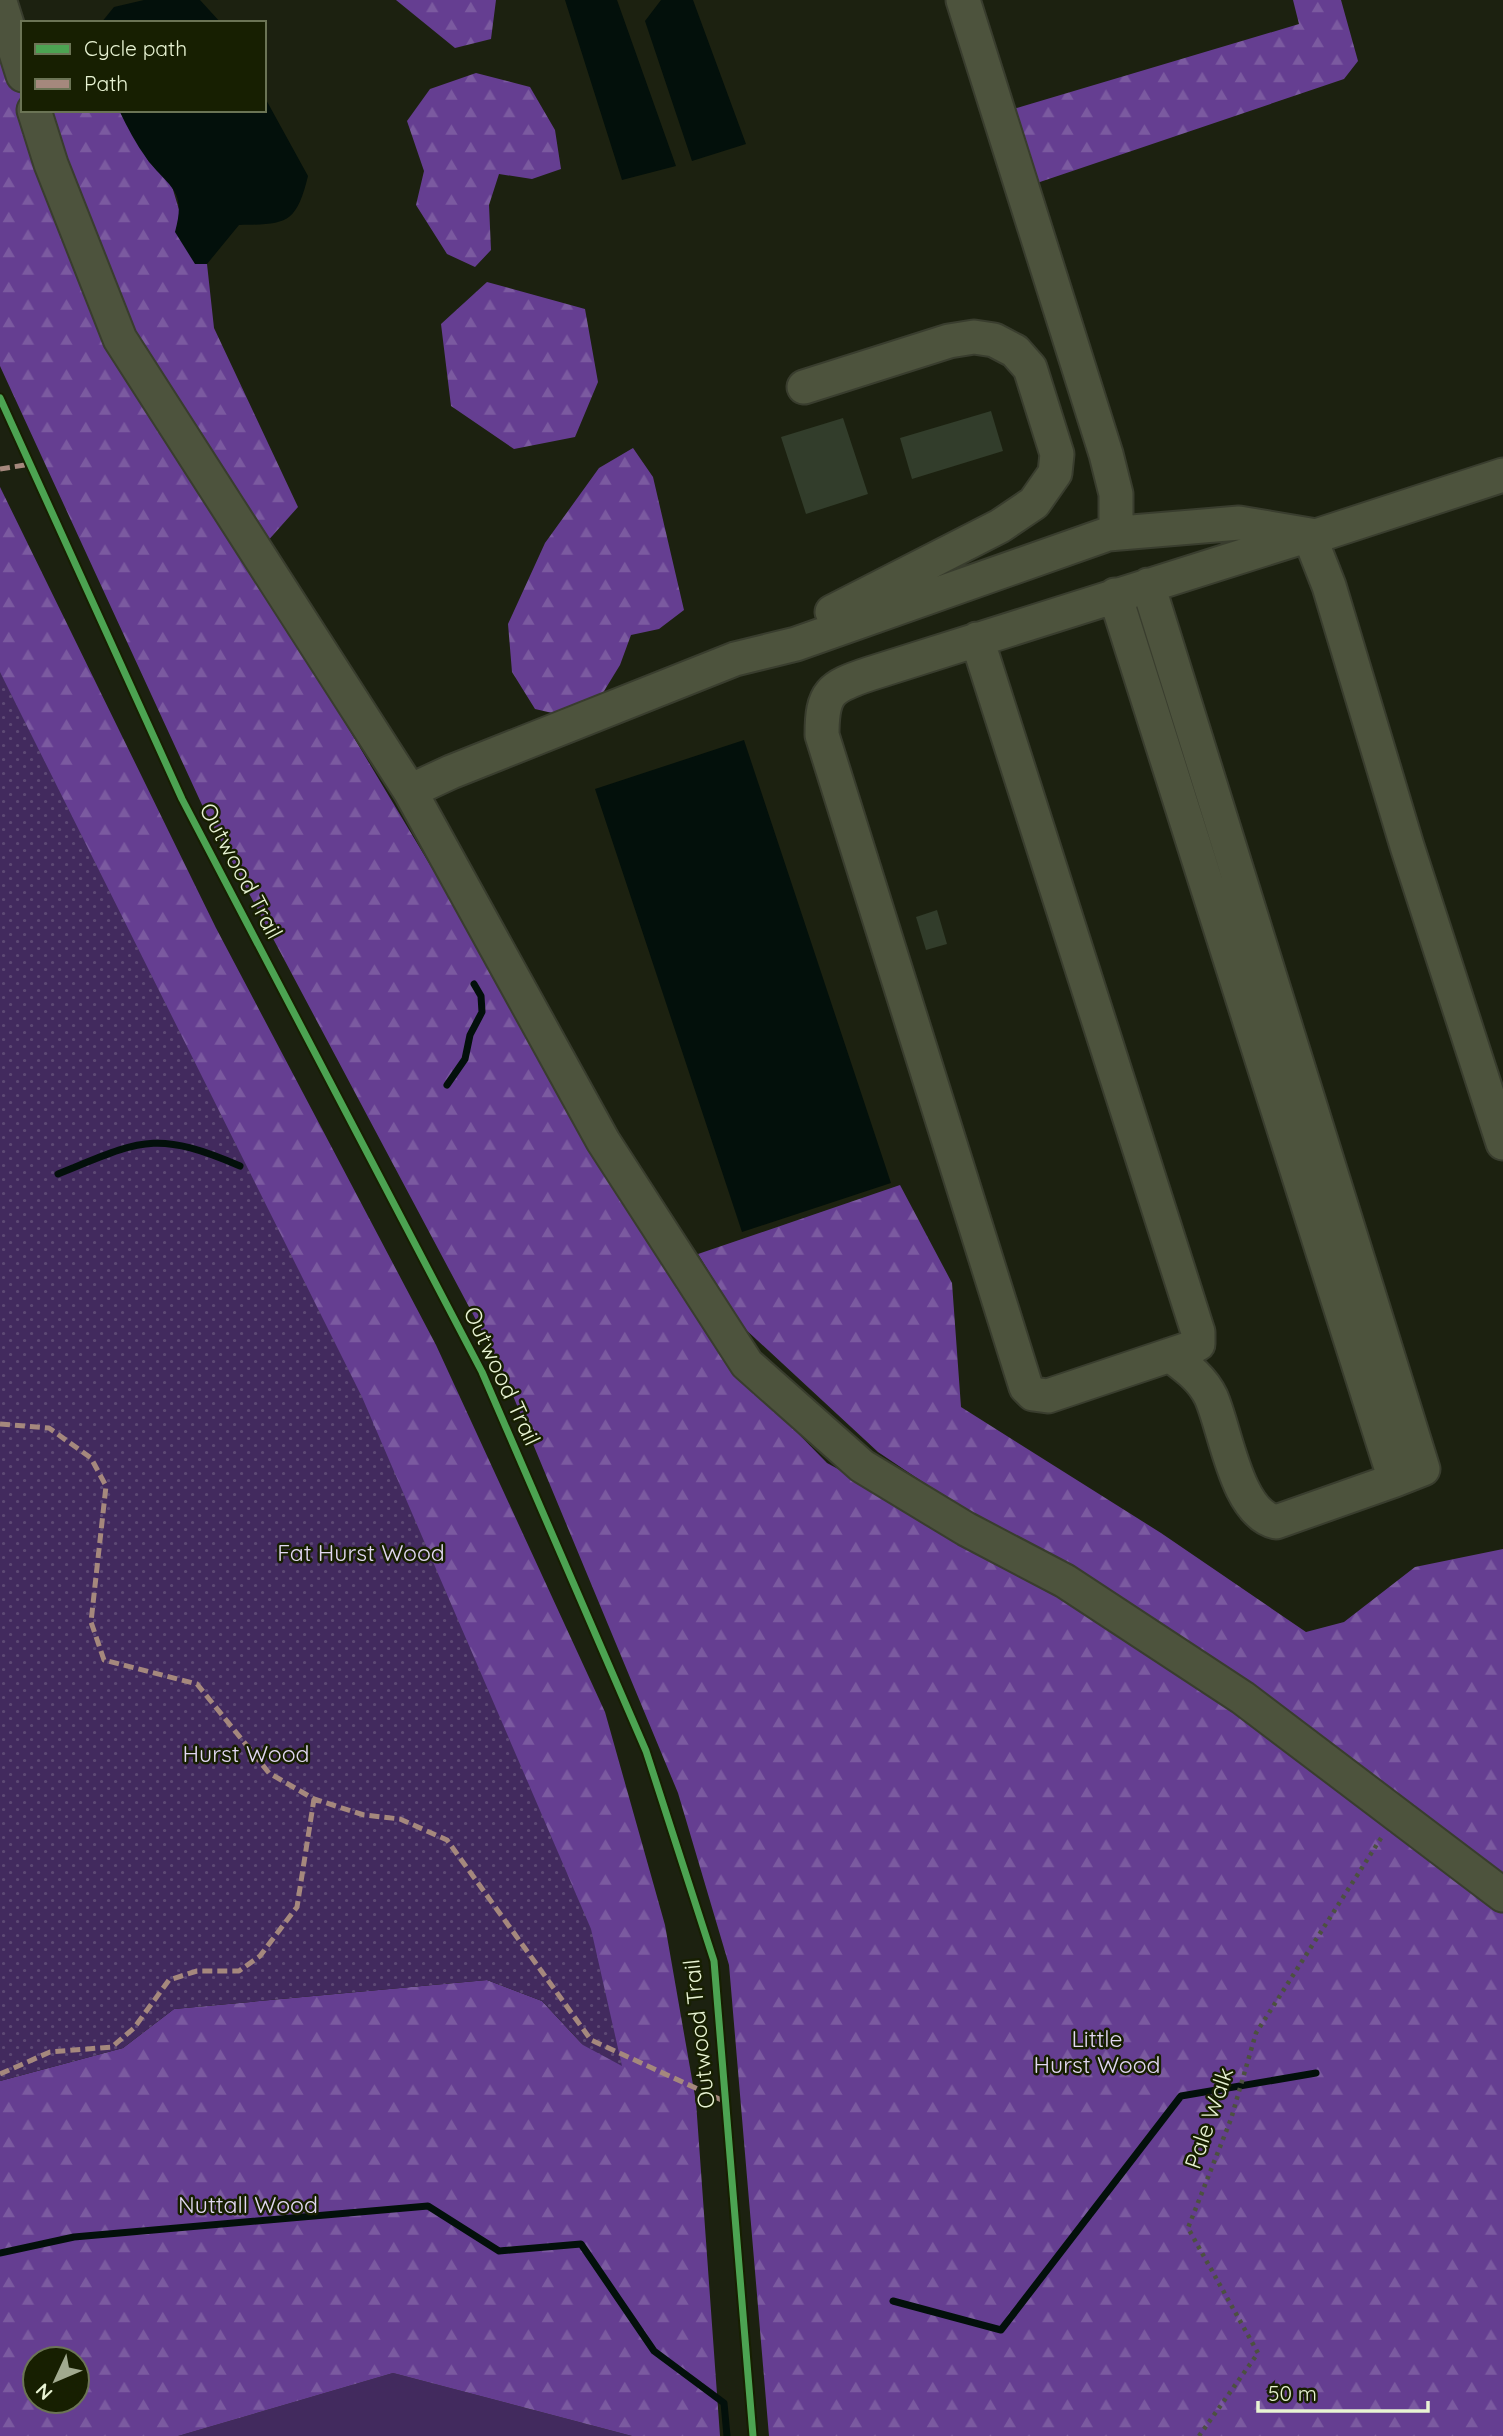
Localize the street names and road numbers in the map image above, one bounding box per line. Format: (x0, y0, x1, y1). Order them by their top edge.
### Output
street label: Outwood Trail (193, 798, 289, 944)
street label: Outwood Trail (458, 1302, 547, 1450)
street label: Outwood Trail (676, 1958, 721, 2110)
street label: Pale Walk (1178, 2063, 1239, 2172)

